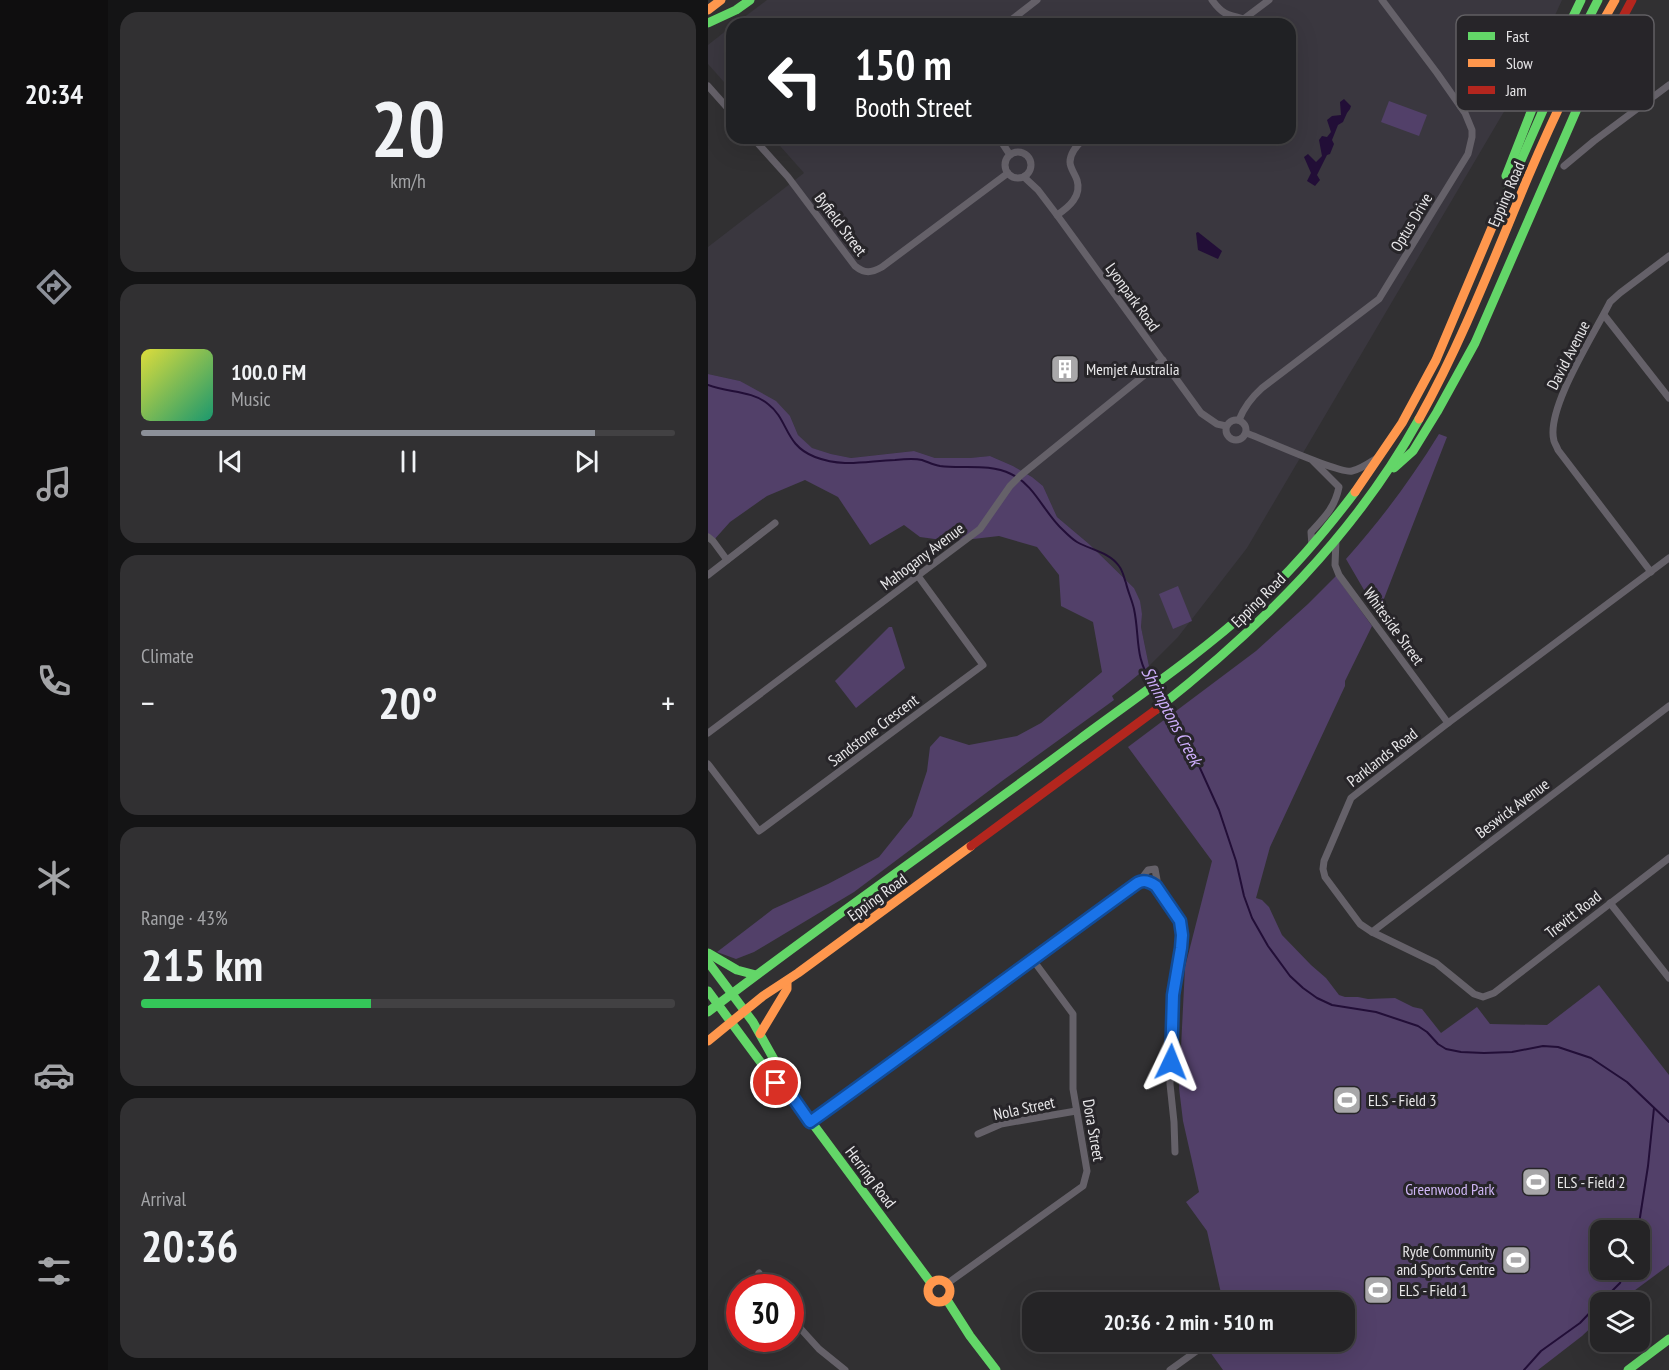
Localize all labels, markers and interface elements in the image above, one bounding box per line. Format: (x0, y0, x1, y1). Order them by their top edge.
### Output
legend (1456, 15, 1654, 111)
text: Fast (1506, 26, 1529, 46)
text: 150 m (855, 37, 952, 92)
icon: left (756, 42, 834, 120)
text: Slow (1506, 53, 1533, 73)
text: 20:34 (25, 77, 83, 111)
text: 20 (371, 78, 445, 179)
text: Jam (1505, 80, 1527, 100)
text: Booth Street (855, 90, 972, 124)
street label: Epping Road (1483, 158, 1529, 230)
text: km/h (390, 168, 426, 194)
street label: Byfield Street (811, 188, 872, 260)
street label: Optus Drive (1386, 189, 1436, 255)
street label: Lyonpark Road (1102, 259, 1165, 335)
icon: directions (33, 266, 75, 308)
street label: David Avenue (1542, 317, 1594, 393)
building icon: Memjet Australia (1049, 353, 1081, 385)
text: 100.0 FM (231, 358, 306, 386)
place label: Memjet Australia (1086, 359, 1179, 379)
text: Music (231, 386, 271, 412)
icon: previous (214, 445, 247, 478)
icon: pause (392, 445, 425, 478)
icon: next (570, 445, 603, 478)
icon: music (33, 463, 75, 505)
street label: Mahogany Avenue (876, 518, 968, 594)
street label: Epping Road (1227, 569, 1289, 631)
street label: Whiteside Street (1359, 583, 1429, 669)
text: Climate (141, 643, 194, 669)
icon: phone (33, 660, 75, 702)
water label: Shrimptons Creek (1136, 662, 1209, 771)
text: 20° (378, 673, 438, 731)
text: − (141, 681, 155, 724)
text: + (661, 681, 675, 724)
street label: Sandstone Crescent (824, 689, 923, 770)
street label: Parklands Road (1343, 723, 1421, 791)
street label: Beswick Avenue (1471, 774, 1553, 842)
icon: climate (33, 857, 75, 899)
street label: Epping Road (843, 869, 911, 925)
street label: Trevitt Road (1541, 886, 1605, 942)
text: Range · 43% (141, 905, 228, 931)
text: 215 km (141, 935, 263, 993)
position arrow (1139, 1030, 1203, 1094)
icon: car (33, 1054, 75, 1096)
pin (750, 1057, 801, 1108)
icon: arrive (759, 1066, 792, 1099)
sports icon: ELS - Field 3 (1331, 1084, 1363, 1116)
place label: ELS - Field 3 (1368, 1090, 1437, 1110)
street label: Nola Street (992, 1092, 1057, 1124)
street label: Dora Street (1079, 1097, 1109, 1163)
street label: Herring Road (841, 1142, 901, 1212)
sports icon: ELS - Field 2 (1520, 1166, 1552, 1198)
place label: ELS - Field 2 (1557, 1172, 1626, 1192)
park label: Greenwood Park (1405, 1179, 1496, 1199)
text: Arrival (141, 1186, 186, 1212)
text: 20:36 (141, 1216, 238, 1274)
map controls (1590, 1220, 1650, 1352)
button: search (1590, 1220, 1650, 1280)
place label: Ryde Community and Sports Centre (1397, 1241, 1495, 1279)
sports icon: Ryde Community and Sports Centre (1500, 1244, 1532, 1276)
icon: filters (33, 1250, 75, 1292)
speed limit sign: 30 (726, 1274, 804, 1352)
sports icon: ELS - Field 1 (1362, 1274, 1394, 1306)
place label: ELS - Field 1 (1399, 1280, 1468, 1300)
button: layers (1590, 1292, 1650, 1352)
text: 20:36 · 2 min · 510 m (1103, 1308, 1274, 1336)

